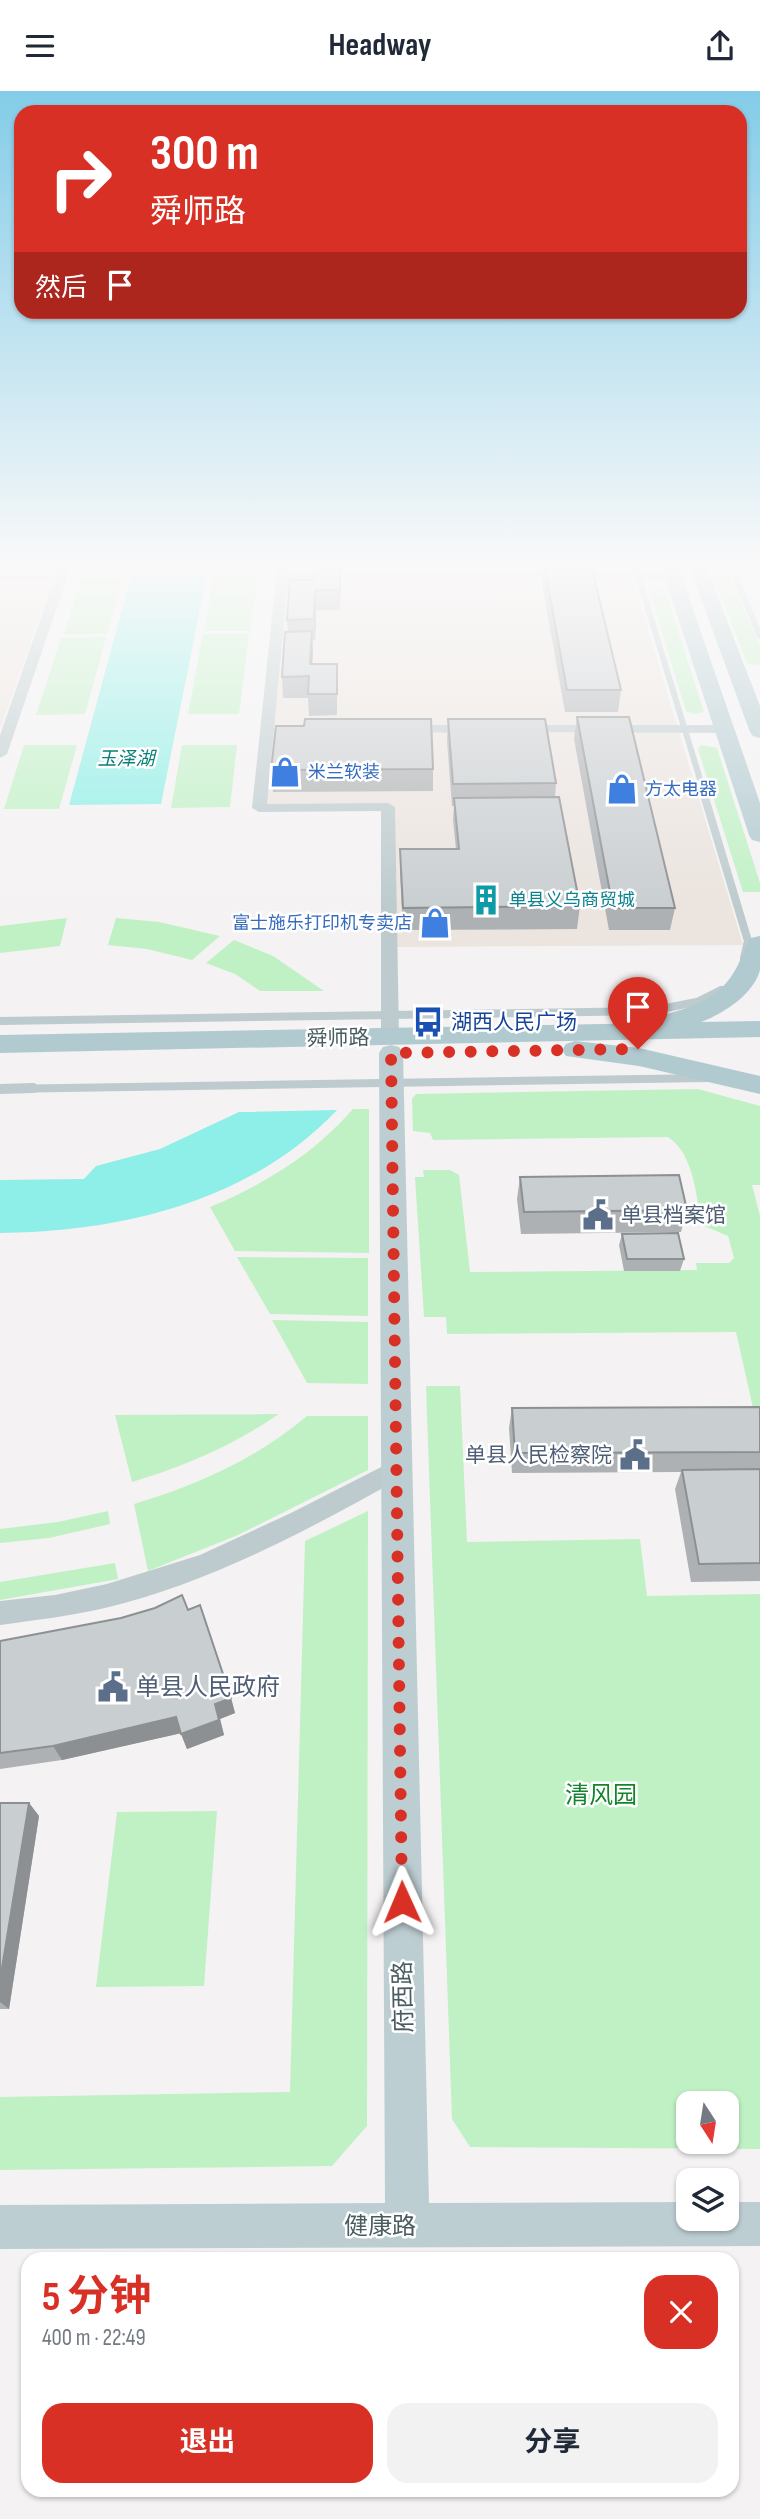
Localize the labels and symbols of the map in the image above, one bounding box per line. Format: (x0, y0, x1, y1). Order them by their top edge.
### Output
water label: 玉泽湖 (97, 748, 157, 771)
shop icon: 米兰软装 (268, 755, 302, 789)
place label: 米兰软装 (308, 762, 380, 783)
shop icon: 方太电器 (605, 772, 639, 806)
place label: 方太电器 (645, 779, 717, 800)
building icon: 单县义乌商贸城 (469, 883, 503, 917)
place label: 单县义乌商贸城 (509, 890, 635, 911)
shop icon: 富士施乐打印机专卖店 (418, 906, 452, 940)
place label: 富士施乐打印机专卖店 (232, 913, 412, 934)
pin (608, 977, 668, 1049)
bus stop icon: 湖西人民广场 (411, 1005, 445, 1039)
place label: 湖西人民广场 (451, 1010, 577, 1035)
street label: 舜师路 (306, 1025, 370, 1052)
public building icon: 单县档案馆 (581, 1198, 615, 1232)
place label: 单县档案馆 (621, 1203, 726, 1228)
public building icon: 单县人民检察院 (618, 1438, 652, 1472)
place label: 单县人民检察院 (465, 1443, 612, 1468)
public building icon: 单县人民政府 (96, 1670, 130, 1704)
place label: 单县人民政府 (136, 1673, 280, 1702)
park label: 清风园 (565, 1781, 637, 1810)
position arrow (365, 1865, 439, 1939)
street label: 府西路 (388, 1961, 419, 2033)
north arrow (676, 2091, 738, 2154)
street label: 健康路 (344, 2212, 416, 2241)

